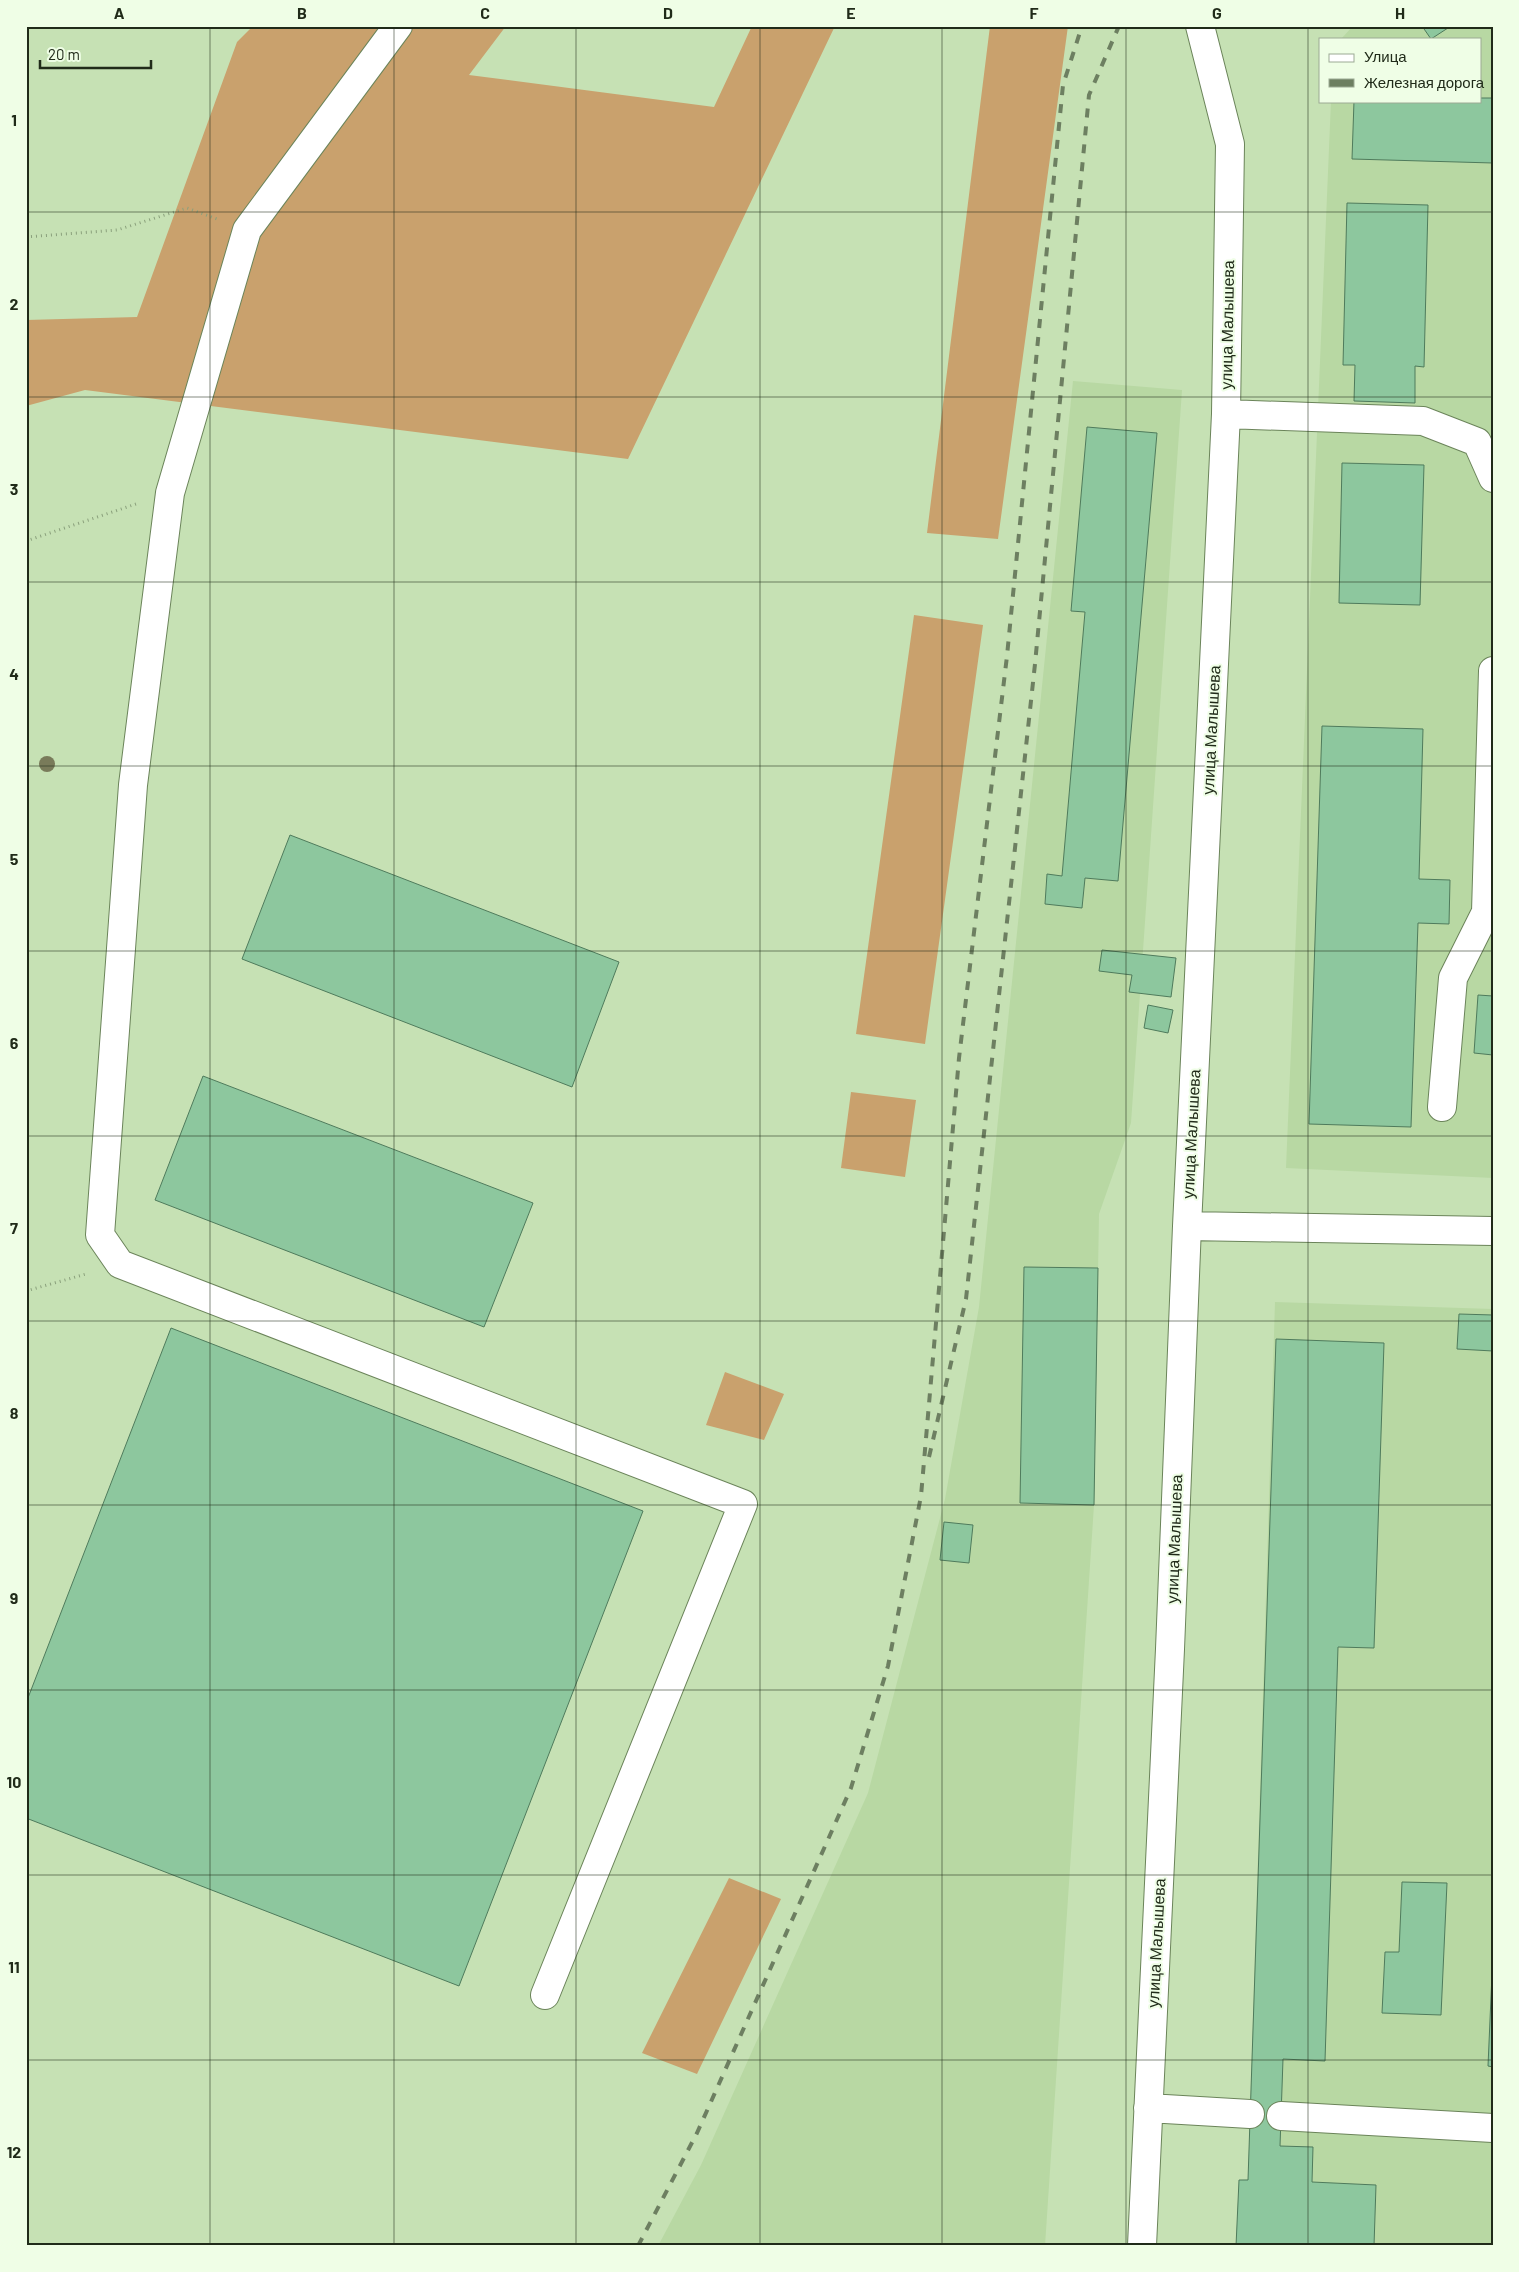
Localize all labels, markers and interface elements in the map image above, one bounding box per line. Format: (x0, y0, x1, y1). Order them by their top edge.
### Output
text: A (114, 3, 125, 22)
text: B (297, 3, 307, 22)
text: C (480, 3, 490, 22)
text: D (663, 3, 673, 22)
text: E (846, 3, 856, 22)
text: F (1030, 3, 1039, 22)
text: G (1212, 3, 1222, 22)
text: H (1395, 3, 1405, 22)
scale bar (40, 38, 151, 70)
legend (1319, 38, 1482, 102)
text: 20 m (48, 45, 80, 63)
text: Улица (1364, 47, 1407, 65)
text: Железная дорога (1364, 73, 1485, 91)
text: 1 (11, 110, 17, 129)
street label: улица Малышева (1216, 260, 1237, 390)
text: 2 (10, 294, 19, 313)
text: 3 (10, 479, 18, 498)
text: 4 (9, 664, 19, 683)
street label: улица Малышева (1198, 665, 1223, 795)
text: 5 (10, 849, 19, 868)
text: 6 (10, 1033, 19, 1052)
street label: улица Малышева (1178, 1069, 1203, 1199)
text: 7 (10, 1218, 18, 1237)
text: 8 (10, 1403, 19, 1422)
street label: улица Малышева (1162, 1474, 1185, 1604)
text: 9 (10, 1588, 18, 1607)
text: 10 (7, 1772, 21, 1791)
street label: улица Малышева (1143, 1878, 1168, 2008)
text: 11 (8, 1957, 20, 1976)
text: 12 (7, 2142, 21, 2161)

